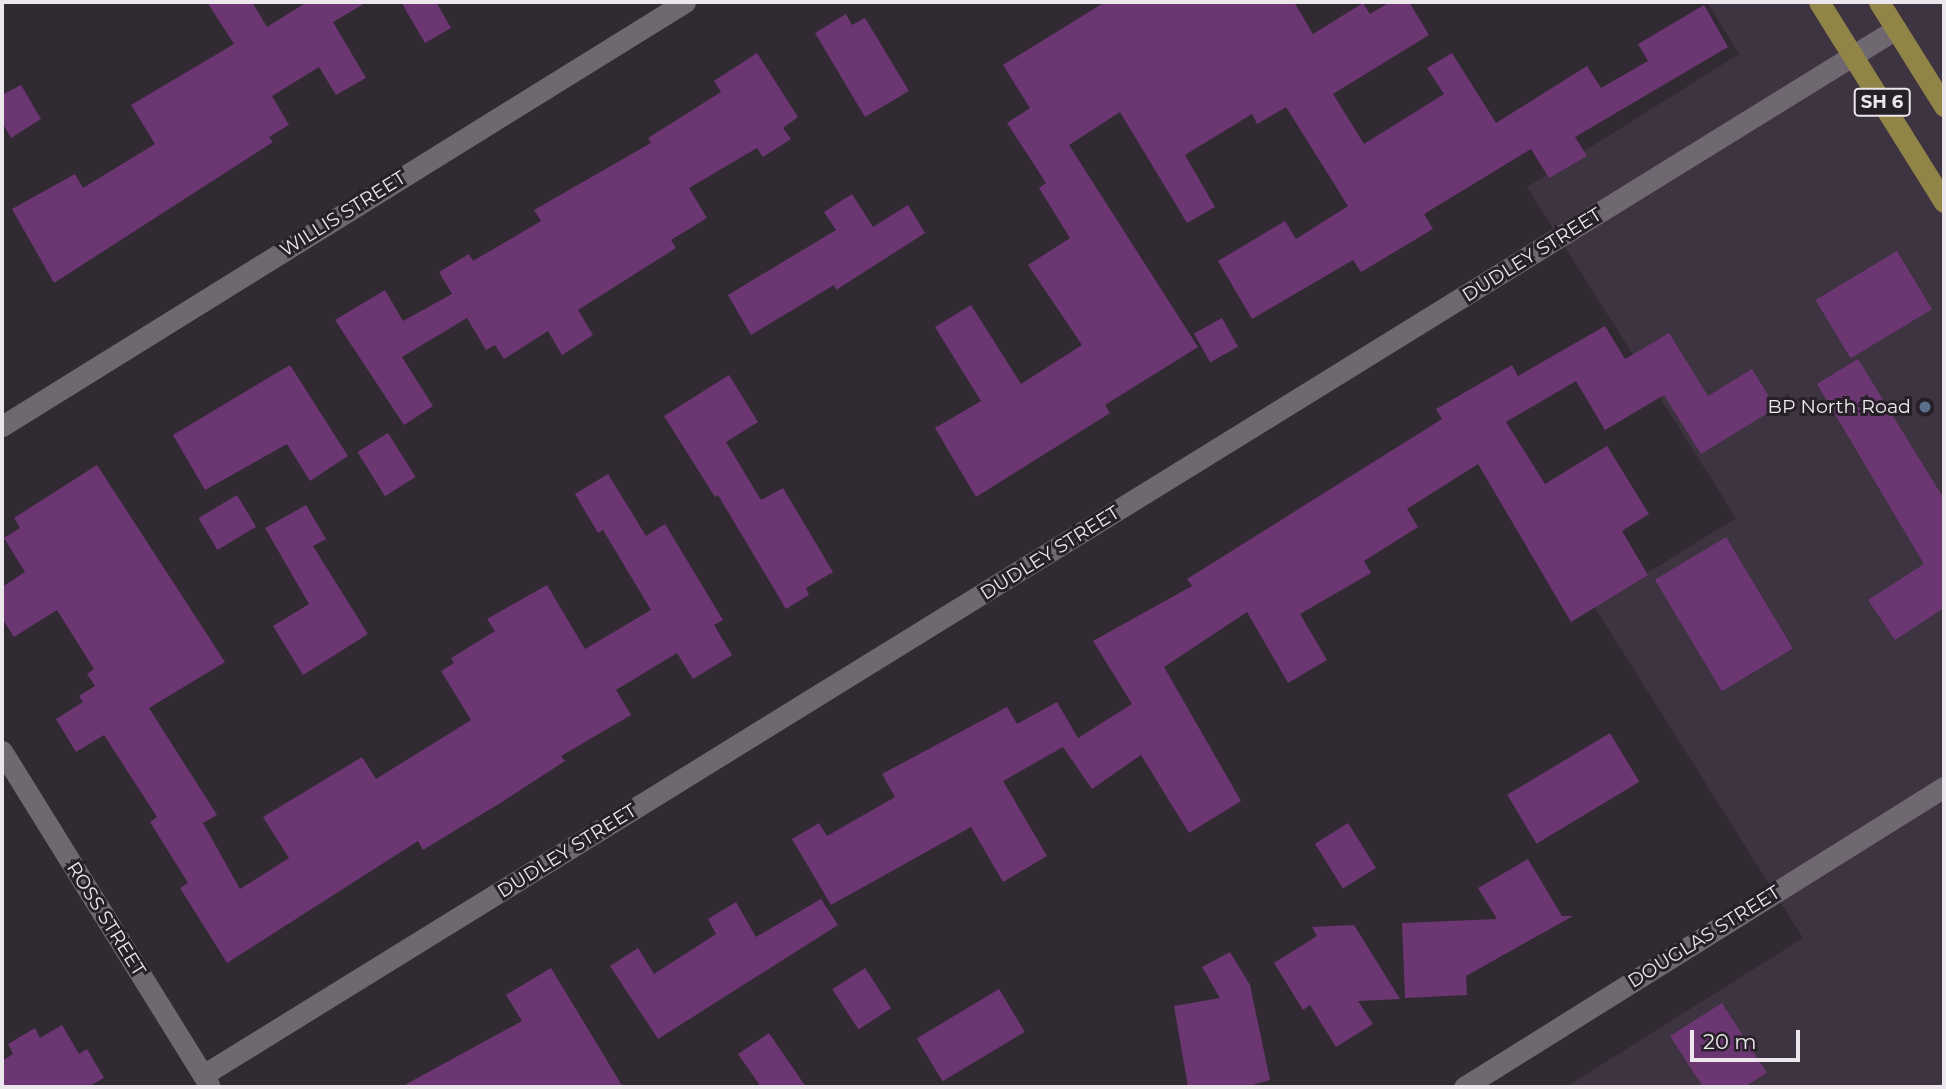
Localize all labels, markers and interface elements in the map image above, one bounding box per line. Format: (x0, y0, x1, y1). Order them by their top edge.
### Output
road number: SH 6 (1852, 88, 1912, 116)
street label: WILLIS STREET (276, 166, 410, 262)
street label: DUDLEY STREET (1458, 203, 1606, 307)
place label: BP North Road (1768, 396, 1911, 418)
marker: BP North Road (1917, 399, 1933, 415)
street label: DUDLEY STREET (976, 501, 1124, 605)
street label: DUDLEY STREET (493, 799, 641, 903)
street label: ROSS STREET (62, 858, 150, 980)
street label: DOUGLAS STREET (1624, 881, 1784, 993)
scale bar (1694, 1016, 1804, 1060)
text: 20 m (1703, 1029, 1757, 1054)

